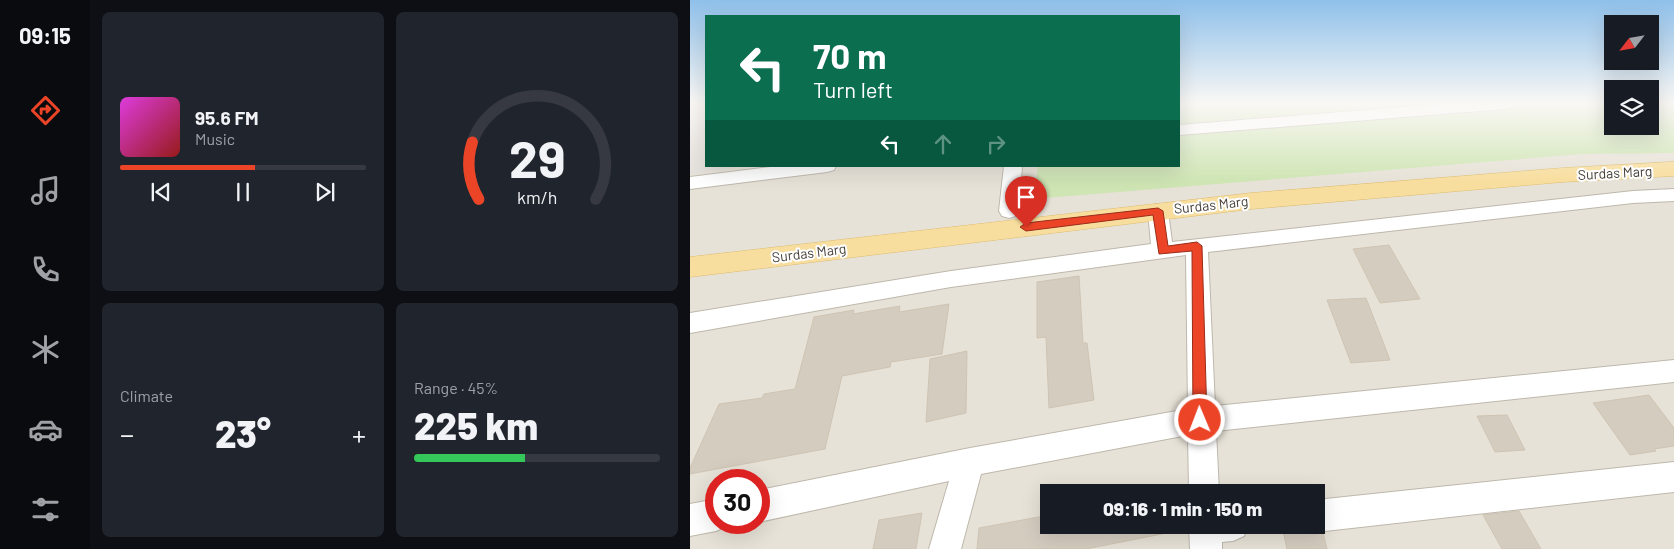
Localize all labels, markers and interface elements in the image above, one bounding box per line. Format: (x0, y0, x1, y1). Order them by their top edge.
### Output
north arrow (1604, 15, 1659, 70)
map controls (1604, 15, 1659, 135)
text: 09:15 (19, 22, 71, 48)
text: 70 m (813, 34, 887, 76)
icon: left (730, 35, 795, 100)
text: Turn left (813, 76, 893, 102)
button: layers (1604, 80, 1659, 135)
icon: directions (28, 93, 63, 128)
text: 95.6 FM (195, 106, 259, 129)
text: 29 (509, 126, 565, 188)
text: Music (195, 129, 235, 148)
icon: left (876, 130, 904, 158)
icon: ahead (929, 130, 957, 158)
icon: right (982, 130, 1010, 158)
street label: Surdas Marg (1577, 162, 1653, 183)
icon: music (28, 173, 63, 208)
pin (1005, 176, 1047, 227)
icon: previous (147, 178, 175, 206)
icon: pause (229, 178, 257, 206)
icon: next (311, 178, 339, 206)
icon: arrive (1012, 183, 1040, 211)
text: km/h (517, 186, 557, 208)
street label: Surdas Marg (1173, 192, 1249, 217)
street label: Surdas Marg (771, 240, 847, 265)
icon: phone (28, 252, 63, 287)
icon: climate (28, 332, 63, 367)
text: Range · 45% (414, 378, 498, 397)
text: Climate (120, 386, 173, 405)
position arrow (1173, 393, 1225, 445)
text: 225 km (414, 402, 538, 448)
text: 23° (215, 410, 271, 456)
icon: car (28, 412, 63, 447)
text: − (120, 417, 134, 451)
text: + (352, 417, 366, 451)
speed limit sign: 30 (705, 469, 770, 534)
icon: filters (28, 492, 63, 527)
text: 09:16 · 1 min · 150 m (1103, 497, 1262, 520)

